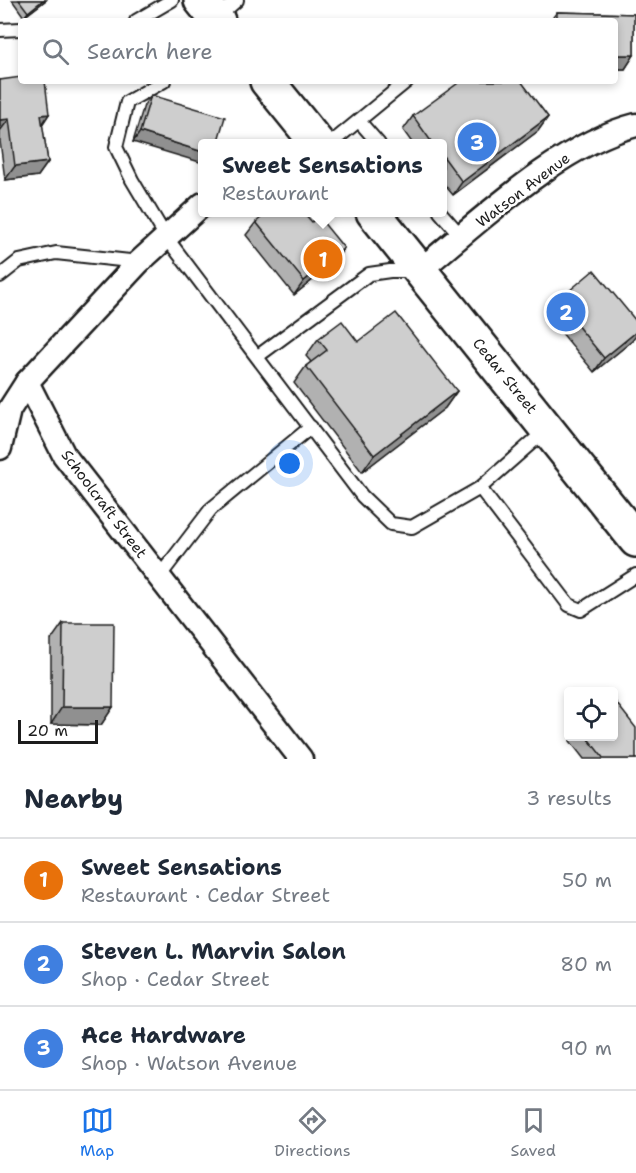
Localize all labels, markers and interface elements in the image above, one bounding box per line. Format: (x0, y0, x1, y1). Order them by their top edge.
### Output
search box (18, 18, 618, 84)
icon: search (39, 35, 72, 68)
text: Search here (87, 37, 213, 66)
pin: 3 (458, 120, 496, 164)
popup (198, 139, 447, 217)
street label: Watson Avenue (472, 148, 574, 232)
text: Sweet Sensations (222, 151, 423, 180)
text: Restaurant (222, 180, 329, 206)
pin: 1 (304, 236, 342, 282)
pin: 2 (546, 290, 586, 334)
street label: Cedar Street (468, 334, 542, 418)
street label: Schoolcraft Street (57, 446, 151, 562)
your location (275, 449, 304, 478)
map controls (564, 687, 618, 741)
button: locate (564, 687, 618, 741)
scale bar (18, 717, 98, 744)
text: 20 m (27, 720, 68, 741)
text: Nearby (24, 781, 123, 816)
text: 3 results (526, 785, 612, 811)
text: Sweet Sensations (81, 853, 282, 882)
text: 1 (39, 867, 48, 893)
text: 50 m (562, 867, 612, 893)
text: Restaurant · Cedar Street (81, 882, 330, 908)
text: Steven L. Marvin Salon (81, 937, 346, 966)
text: 2 (37, 951, 51, 977)
text: 80 m (560, 951, 612, 977)
text: Shop · Cedar Street (81, 966, 270, 992)
text: Ace Hardware (81, 1021, 246, 1050)
text: 3 (37, 1035, 51, 1061)
text: 90 m (560, 1035, 612, 1061)
text: Shop · Watson Avenue (81, 1050, 297, 1076)
tab: Map (80, 1104, 114, 1161)
tab: Directions (274, 1104, 351, 1161)
tab: Saved (511, 1104, 556, 1161)

